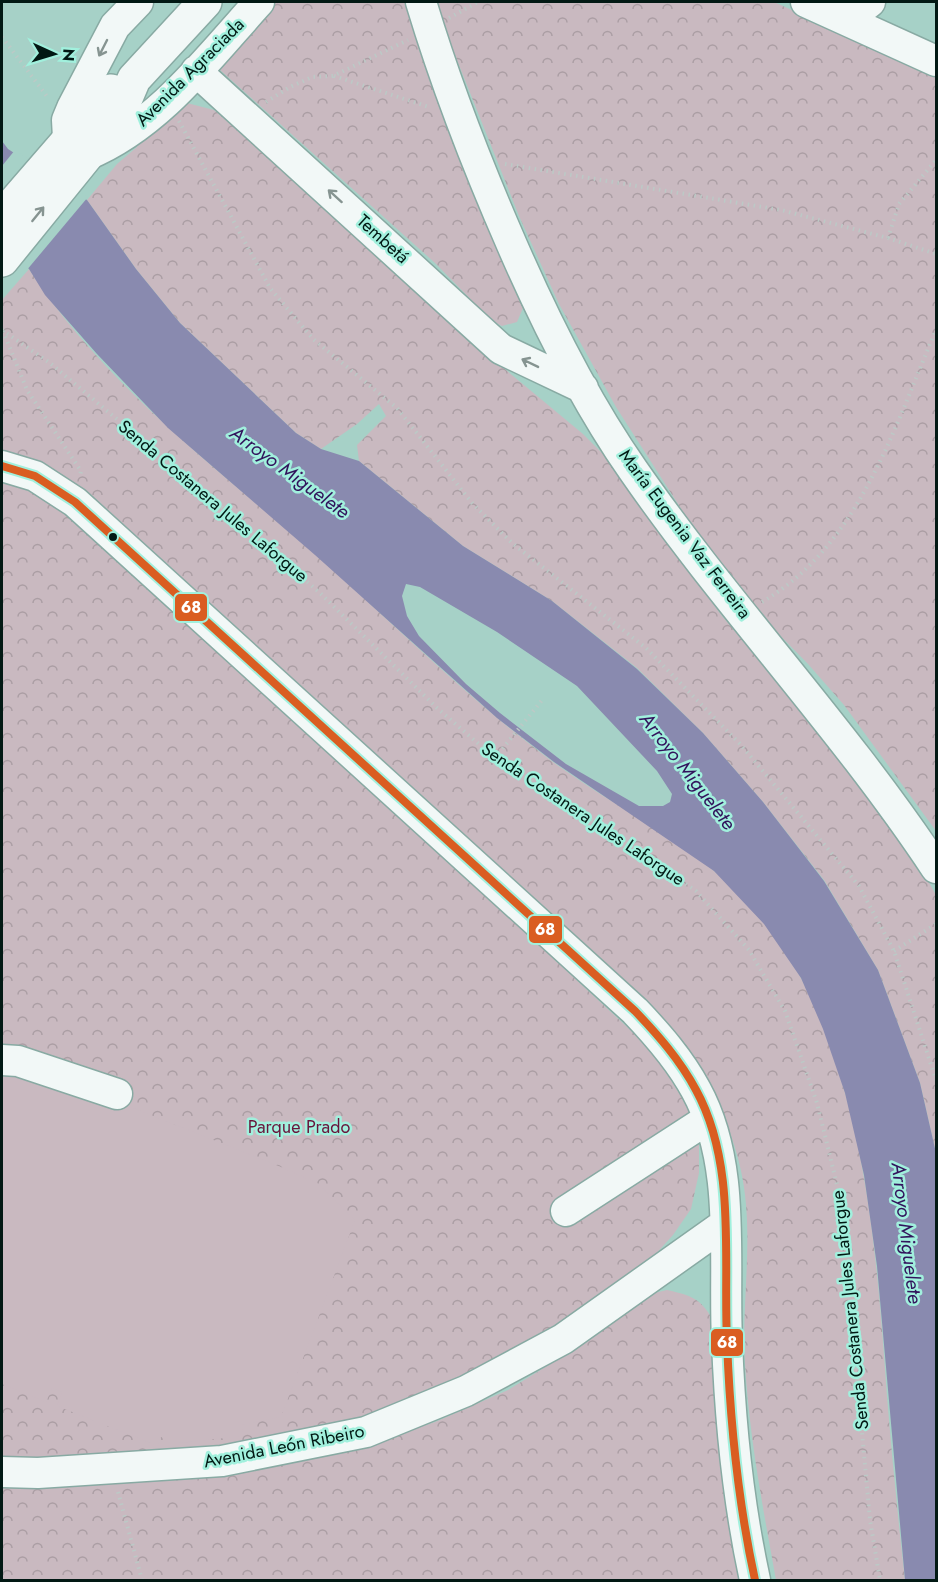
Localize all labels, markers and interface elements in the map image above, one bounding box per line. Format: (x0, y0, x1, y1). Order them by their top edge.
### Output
street label: Avenida Agraciada (130, 12, 250, 132)
north arrow (24, 24, 84, 84)
one-way arrow (97, 39, 109, 56)
text: N (57, 48, 80, 62)
one-way arrow (328, 189, 343, 203)
one-way arrow (32, 207, 45, 223)
street label: Tembetá (351, 208, 415, 270)
one-way arrow (522, 356, 540, 368)
street label: Senda Costanera Jules Laforgue (112, 414, 314, 588)
water label: Arroyo Miguelete (223, 418, 356, 526)
street label: María Eugenia Vaz Ferreira (613, 444, 757, 624)
unlabelled marker (107, 531, 119, 543)
line badge: 68 (174, 593, 208, 622)
text: 68 (181, 596, 201, 619)
water label: Arroyo Miguelete (632, 706, 743, 836)
street label: Senda Costanera Jules Laforgue (476, 736, 690, 892)
line badge: 68 (528, 915, 563, 944)
text: 68 (535, 918, 555, 941)
park label: Parque Prado (248, 1114, 351, 1140)
water label: Arroyo Miguelete (883, 1160, 930, 1305)
street label: Senda Costanera Jules Laforgue (824, 1189, 876, 1431)
line badge: 68 (710, 1328, 744, 1357)
text: 68 (717, 1331, 737, 1354)
street label: Avenida León Ribeiro (201, 1418, 367, 1474)

